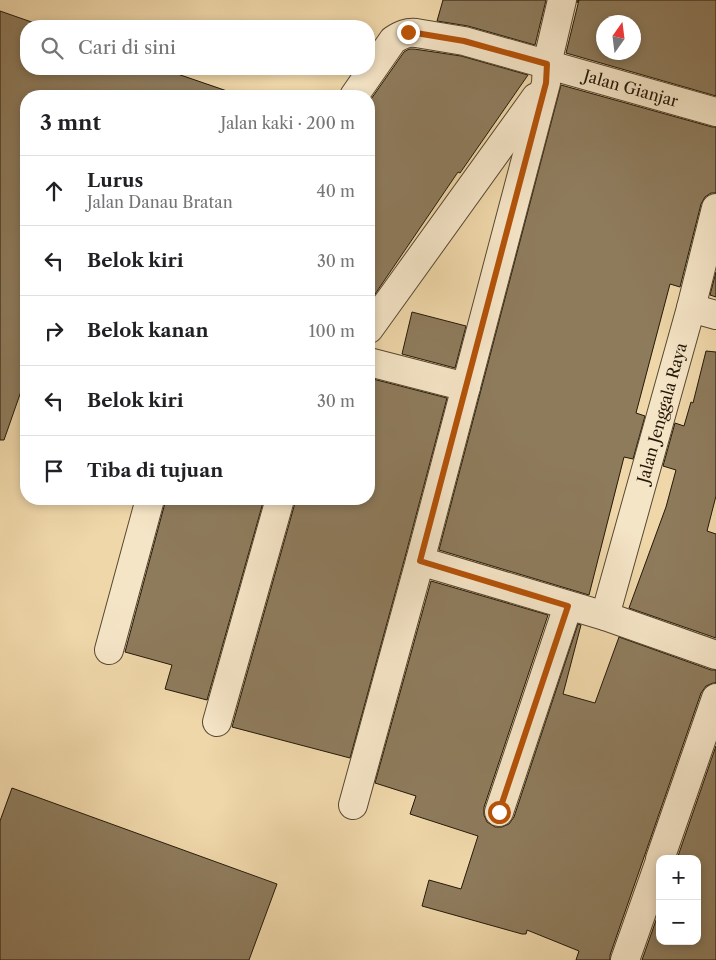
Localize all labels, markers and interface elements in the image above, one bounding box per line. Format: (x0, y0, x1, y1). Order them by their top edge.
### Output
north arrow (596, 15, 641, 60)
search box (20, 20, 375, 75)
route end (397, 21, 420, 44)
icon: search (38, 34, 66, 62)
text: Cari di sini (78, 36, 176, 59)
street label: Jalan Gianjar (579, 64, 681, 111)
text: 3 mnt (40, 110, 101, 135)
text: Jalan kaki · 200 m (220, 113, 355, 133)
text: Lurus (87, 169, 143, 192)
icon: ahead (40, 177, 68, 205)
text: 40 m (316, 181, 355, 201)
text: Jalan Danau Bratan (87, 192, 233, 212)
icon: left (40, 247, 68, 275)
text: Belok kiri (87, 249, 184, 272)
text: 30 m (317, 251, 355, 271)
icon: right (40, 317, 68, 345)
text: Belok kanan (87, 319, 209, 342)
text: 100 m (309, 321, 355, 341)
street label: Jalan Jenggala Raya (632, 340, 691, 488)
icon: left (40, 387, 68, 415)
text: Belok kiri (87, 389, 184, 412)
text: 30 m (317, 391, 355, 411)
icon: arrive (40, 457, 68, 485)
text: Tiba di tujuan (87, 459, 223, 482)
route start (488, 801, 511, 824)
map controls (656, 855, 701, 945)
button: + (656, 855, 701, 900)
button: − (656, 900, 701, 945)

